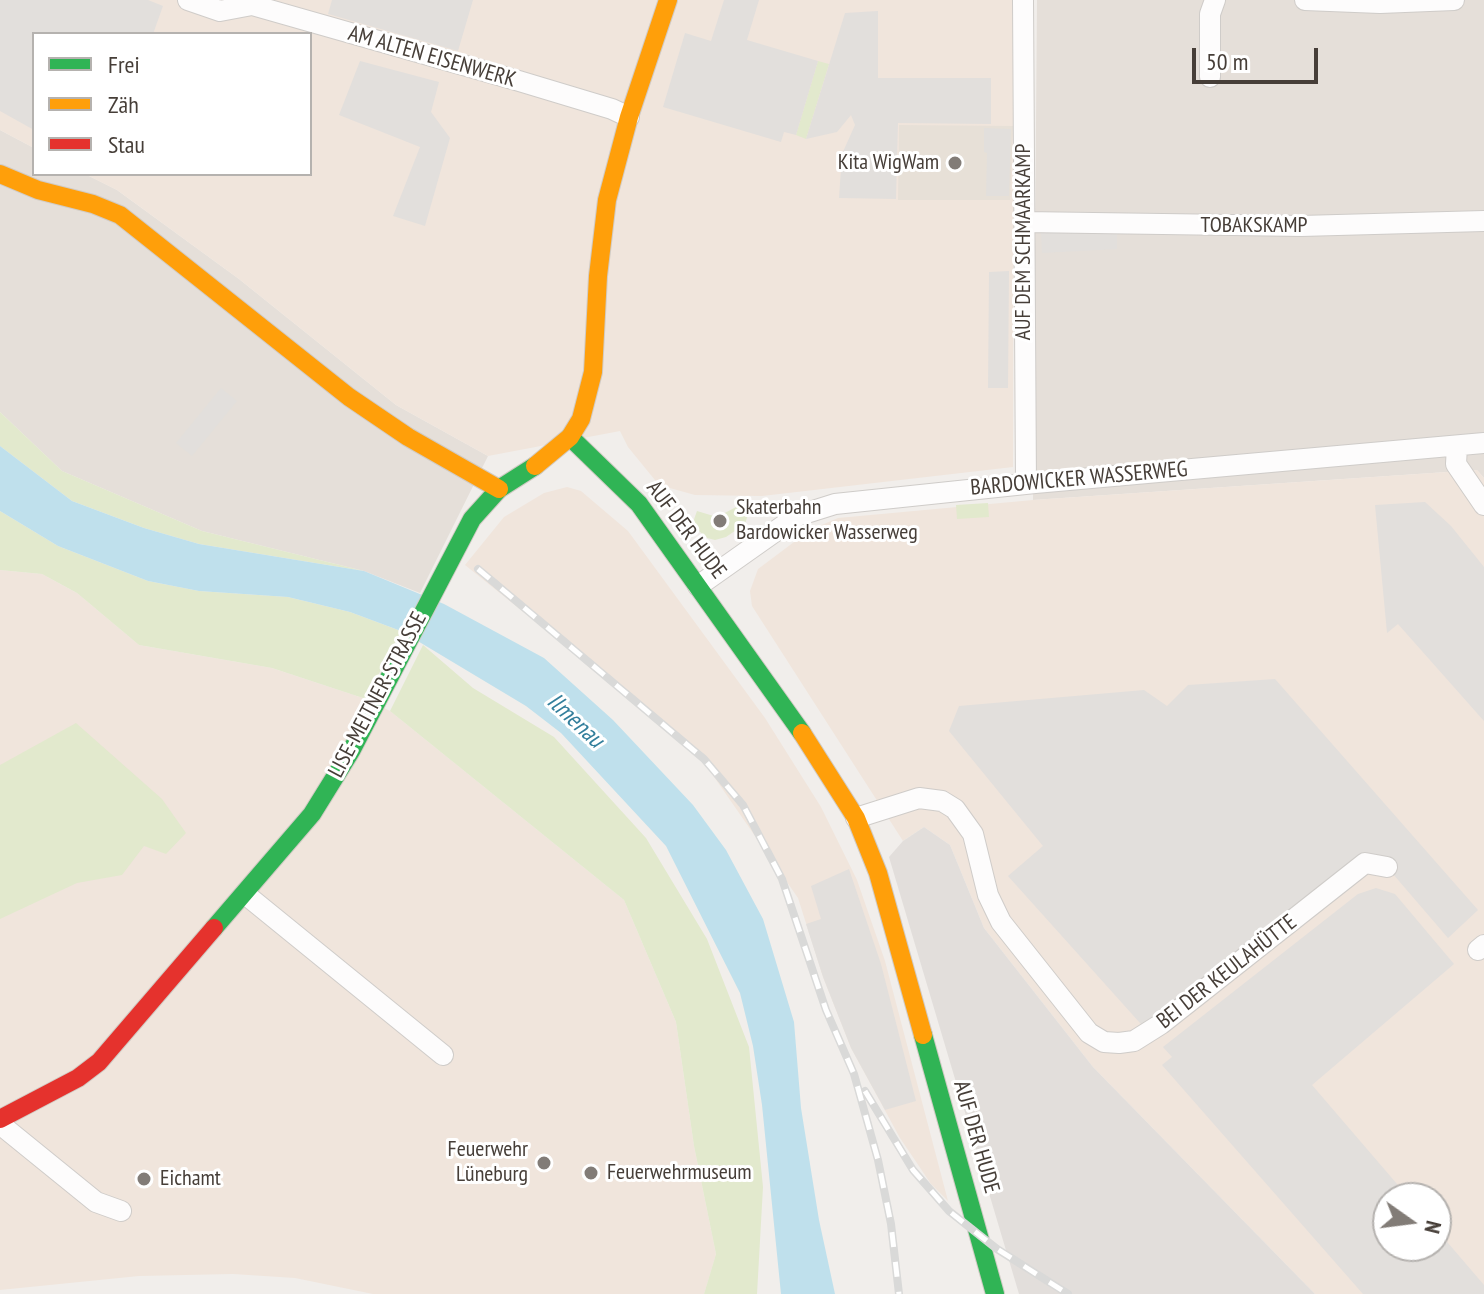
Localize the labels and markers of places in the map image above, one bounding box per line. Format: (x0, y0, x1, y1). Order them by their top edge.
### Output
place label: Kita WigWam (838, 150, 939, 176)
marker: Kita WigWam (946, 154, 964, 172)
place label: Skaterbahn Bardowicker Wasserweg (736, 495, 918, 546)
marker: Skaterbahn Bardowicker Wasserweg (711, 512, 729, 530)
place label: Feuerwehr Lüneburg (448, 1137, 528, 1188)
marker: Feuerwehr Lüneburg (535, 1154, 553, 1172)
place label: Feuerwehrmuseum (607, 1160, 752, 1186)
marker: Feuerwehrmuseum (582, 1164, 600, 1182)
place label: Eichamt (160, 1166, 221, 1192)
marker: Eichamt (135, 1170, 153, 1188)

